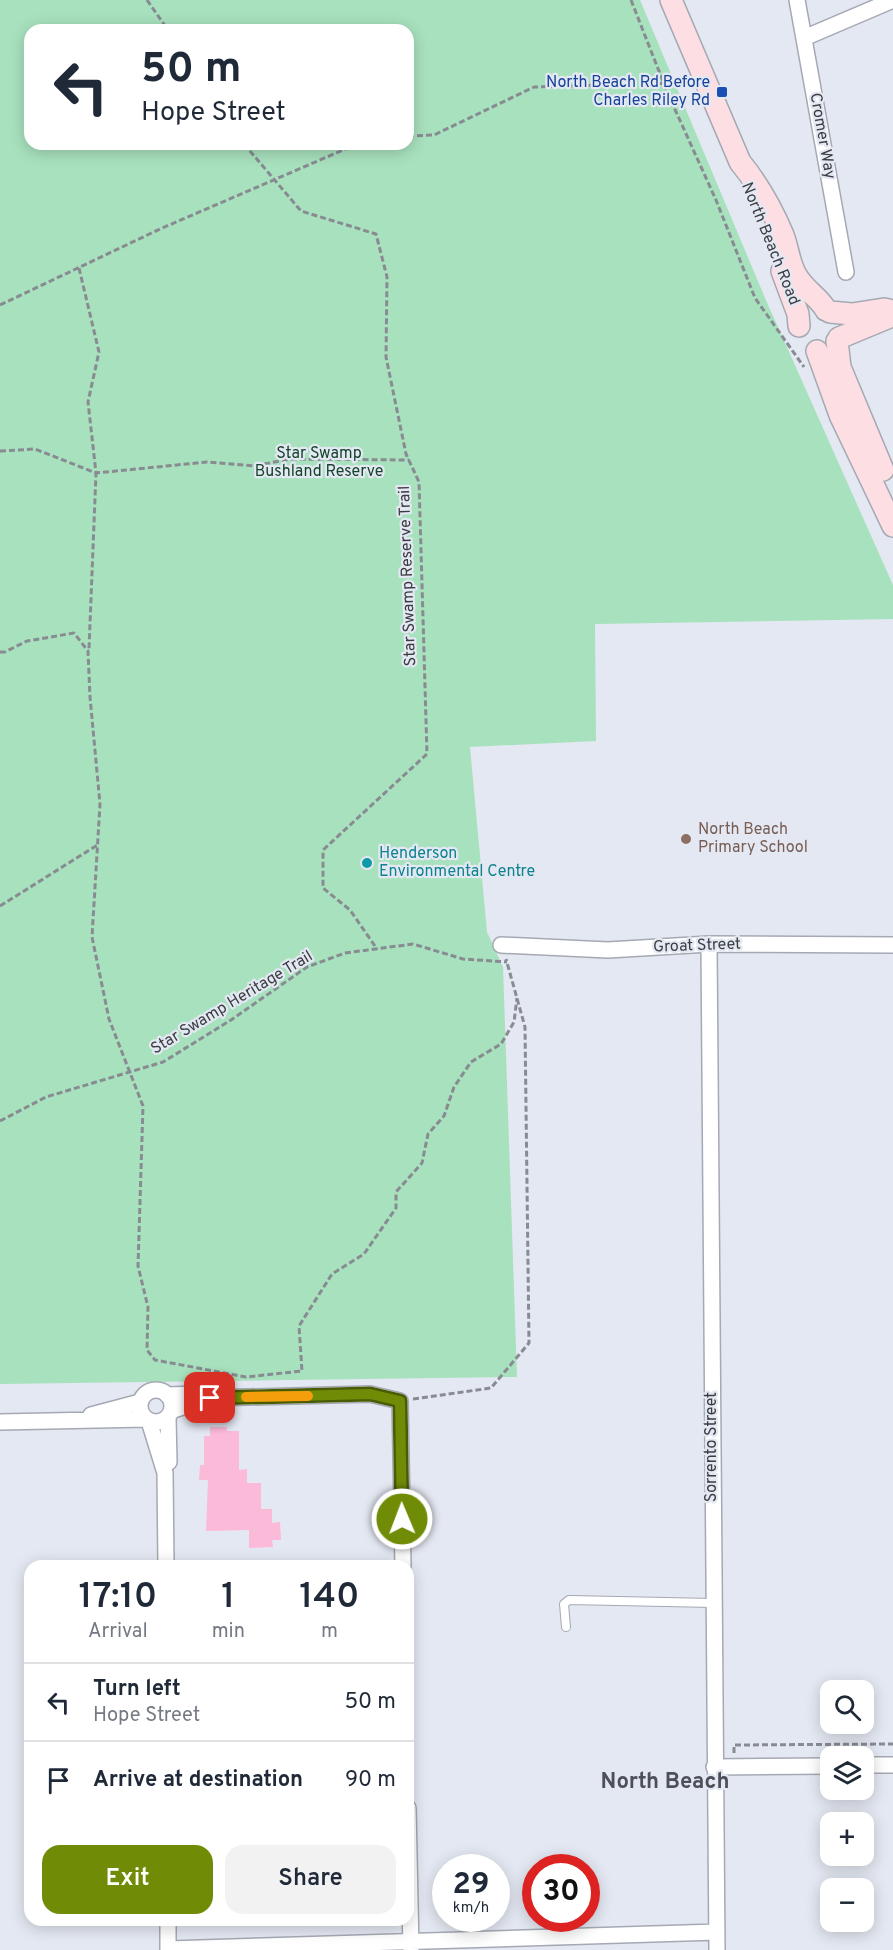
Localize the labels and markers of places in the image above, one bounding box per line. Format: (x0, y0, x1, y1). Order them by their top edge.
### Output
place label: North Beach Rd Before Charles Riley Rd (546, 73, 710, 111)
marker: North Beach Rd Before Charles Riley Rd (715, 85, 729, 99)
place label: North Beach Primary School (698, 820, 808, 858)
marker: North Beach Primary School (679, 832, 693, 846)
place label: Henderson Environmental Centre (379, 844, 535, 882)
marker: Henderson Environmental Centre (360, 856, 374, 870)
pin (184, 1372, 235, 1423)

